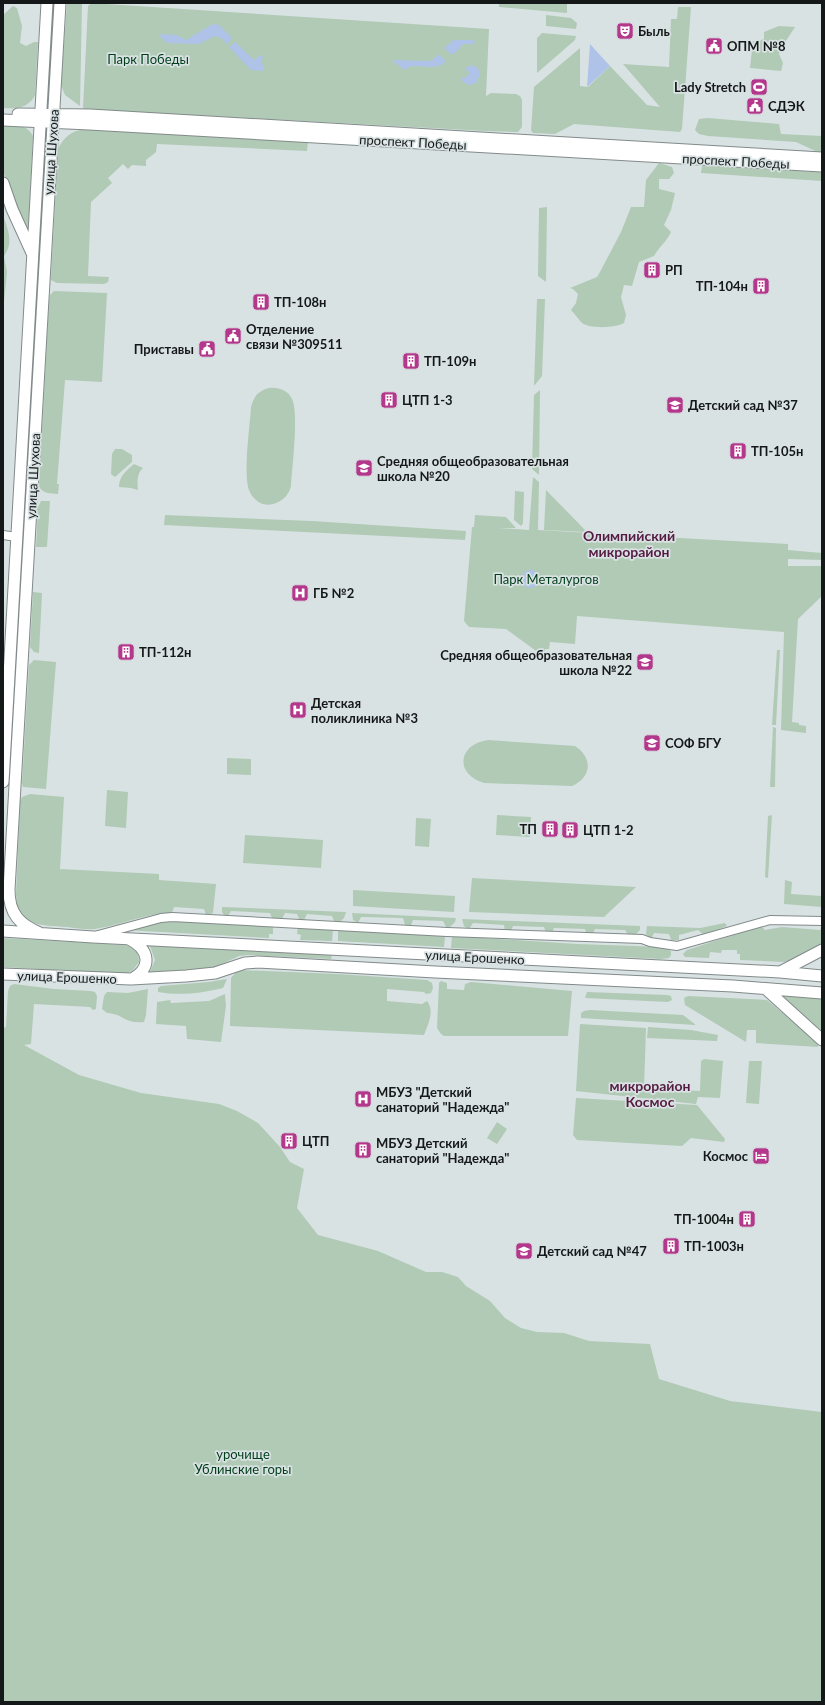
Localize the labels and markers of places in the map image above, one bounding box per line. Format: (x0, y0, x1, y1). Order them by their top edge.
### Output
theatre icon: Быль (615, 21, 635, 41)
place label: Быль (638, 23, 670, 39)
public building icon: ОПМ №8 (704, 36, 724, 56)
place label: ОПМ №8 (727, 38, 786, 54)
sports icon: Lady Stretch (749, 77, 769, 97)
place label: Lady Stretch (674, 79, 746, 95)
public building icon: СДЭК (745, 96, 765, 116)
place label: СДЭК (768, 98, 806, 114)
building icon: РП (642, 260, 662, 280)
place label: РП (665, 262, 683, 278)
building icon: ТП-104н (751, 276, 771, 296)
place label: ТП-104н (696, 278, 748, 294)
building icon: ТП-108н (251, 292, 271, 312)
place label: ТП-108н (274, 294, 326, 310)
place label: Отделение связи №309511 (246, 321, 342, 352)
public building icon: Отделение связи №309511 (223, 326, 243, 346)
public building icon: Приставы (197, 339, 217, 359)
place label: Приставы (134, 341, 194, 357)
building icon: ТП-109н (401, 351, 421, 371)
place label: ТП-109н (424, 353, 476, 369)
building icon: ЦТП 1-3 (379, 390, 399, 410)
place label: ЦТП 1-3 (402, 392, 453, 408)
school or university icon: Детский сад №37 (665, 395, 685, 415)
place label: Детский сад №37 (688, 397, 798, 413)
building icon: ТП-105н (728, 441, 748, 461)
place label: ТП-105н (751, 443, 803, 459)
place label: Средняя общеобразовательная школа №20 (377, 453, 569, 484)
school or university icon: Средняя общеобразовательная школа №20 (354, 458, 374, 478)
hospital icon: ГБ №2 (290, 583, 310, 603)
place label: ГБ №2 (313, 585, 354, 601)
building icon: ТП-112н (116, 642, 136, 662)
place label: ТП-112н (139, 644, 191, 660)
place label: Средняя общеобразовательная школа №22 (440, 647, 632, 678)
school or university icon: Средняя общеобразовательная школа №22 (635, 652, 655, 672)
place label: Детская поликлиника №3 (311, 695, 418, 726)
hospital icon: Детская поликлиника №3 (288, 700, 308, 720)
school or university icon: СОФ БГУ (642, 733, 662, 753)
place label: СОФ БГУ (665, 735, 722, 751)
building icon: ТП (540, 819, 560, 839)
building icon: ЦТП 1-2 (560, 820, 580, 840)
place label: ТП (520, 821, 537, 837)
place label: ЦТП 1-2 (583, 822, 634, 838)
place label: МБУЗ "Детский санаторий "Надежда" (376, 1084, 509, 1115)
hospital icon: МБУЗ "Детский санаторий "Надежда" (353, 1089, 373, 1109)
building icon: ЦТП (279, 1131, 299, 1151)
place label: ЦТП (302, 1133, 330, 1149)
place label: МБУЗ Детский санаторий "Надежда" (376, 1135, 509, 1166)
building icon: МБУЗ Детский санаторий "Надежда" (353, 1140, 373, 1160)
hotel icon: Космос (751, 1146, 771, 1166)
place label: Космос (703, 1148, 749, 1164)
building icon: ТП-1004н (737, 1209, 757, 1229)
place label: ТП-1004н (674, 1211, 734, 1227)
building icon: ТП-1003н (661, 1236, 681, 1256)
place label: ТП-1003н (684, 1238, 744, 1254)
school or university icon: Детский сад №47 (514, 1241, 534, 1261)
place label: Детский сад №47 (537, 1243, 647, 1259)

